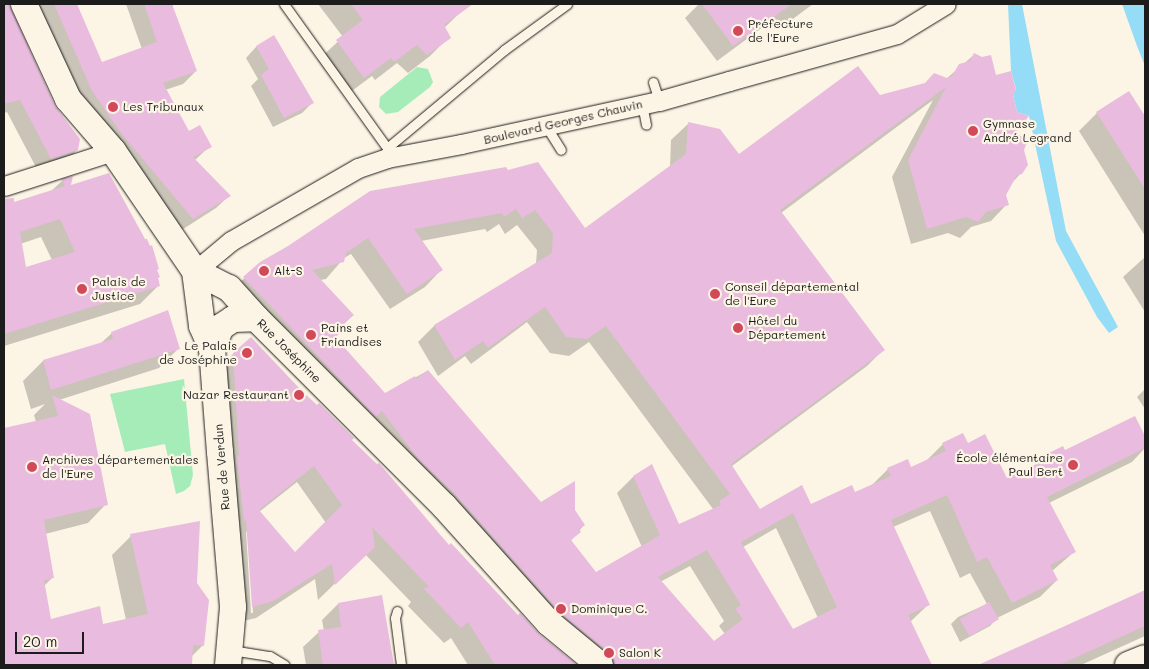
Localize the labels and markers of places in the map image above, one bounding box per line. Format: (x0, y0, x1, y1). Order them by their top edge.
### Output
place label: Préfecture de l'Eure (748, 17, 813, 45)
marker: Préfecture de l'Eure (732, 25, 744, 37)
place label: Les Tribunaux (123, 100, 204, 114)
marker: Les Tribunaux (107, 101, 119, 113)
place label: Gymnase André Legrand (983, 117, 1071, 145)
marker: Gymnase André Legrand (967, 125, 979, 137)
place label: Alt-S (274, 264, 302, 278)
marker: Alt-S (258, 265, 270, 277)
place label: Palais de Justice (92, 275, 146, 303)
place label: Conseil départemental de l'Eure (725, 280, 859, 308)
marker: Palais de Justice (76, 283, 88, 295)
marker: Conseil départemental de l'Eure (709, 288, 721, 300)
place label: Hôtel du Département (748, 314, 826, 342)
place label: Pains et Friandises (321, 321, 382, 349)
marker: Hôtel du Département (732, 322, 744, 334)
marker: Pains et Friandises (305, 329, 317, 341)
place label: Le Palais de Joséphine (159, 339, 237, 367)
marker: Le Palais de Joséphine (241, 347, 253, 359)
place label: Nazar Restaurant (183, 388, 289, 402)
marker: Nazar Restaurant (293, 389, 305, 401)
place label: École élémentaire Paul Bert (956, 451, 1063, 479)
place label: Archives départementales de l'Eure (42, 453, 199, 481)
marker: École élémentaire Paul Bert (1067, 459, 1079, 471)
marker: Archives départementales de l'Eure (26, 461, 38, 473)
place label: Dominique C. (571, 602, 648, 616)
marker: Dominique C. (555, 603, 567, 615)
place label: Salon K (619, 646, 661, 660)
marker: Salon K (603, 647, 615, 659)

